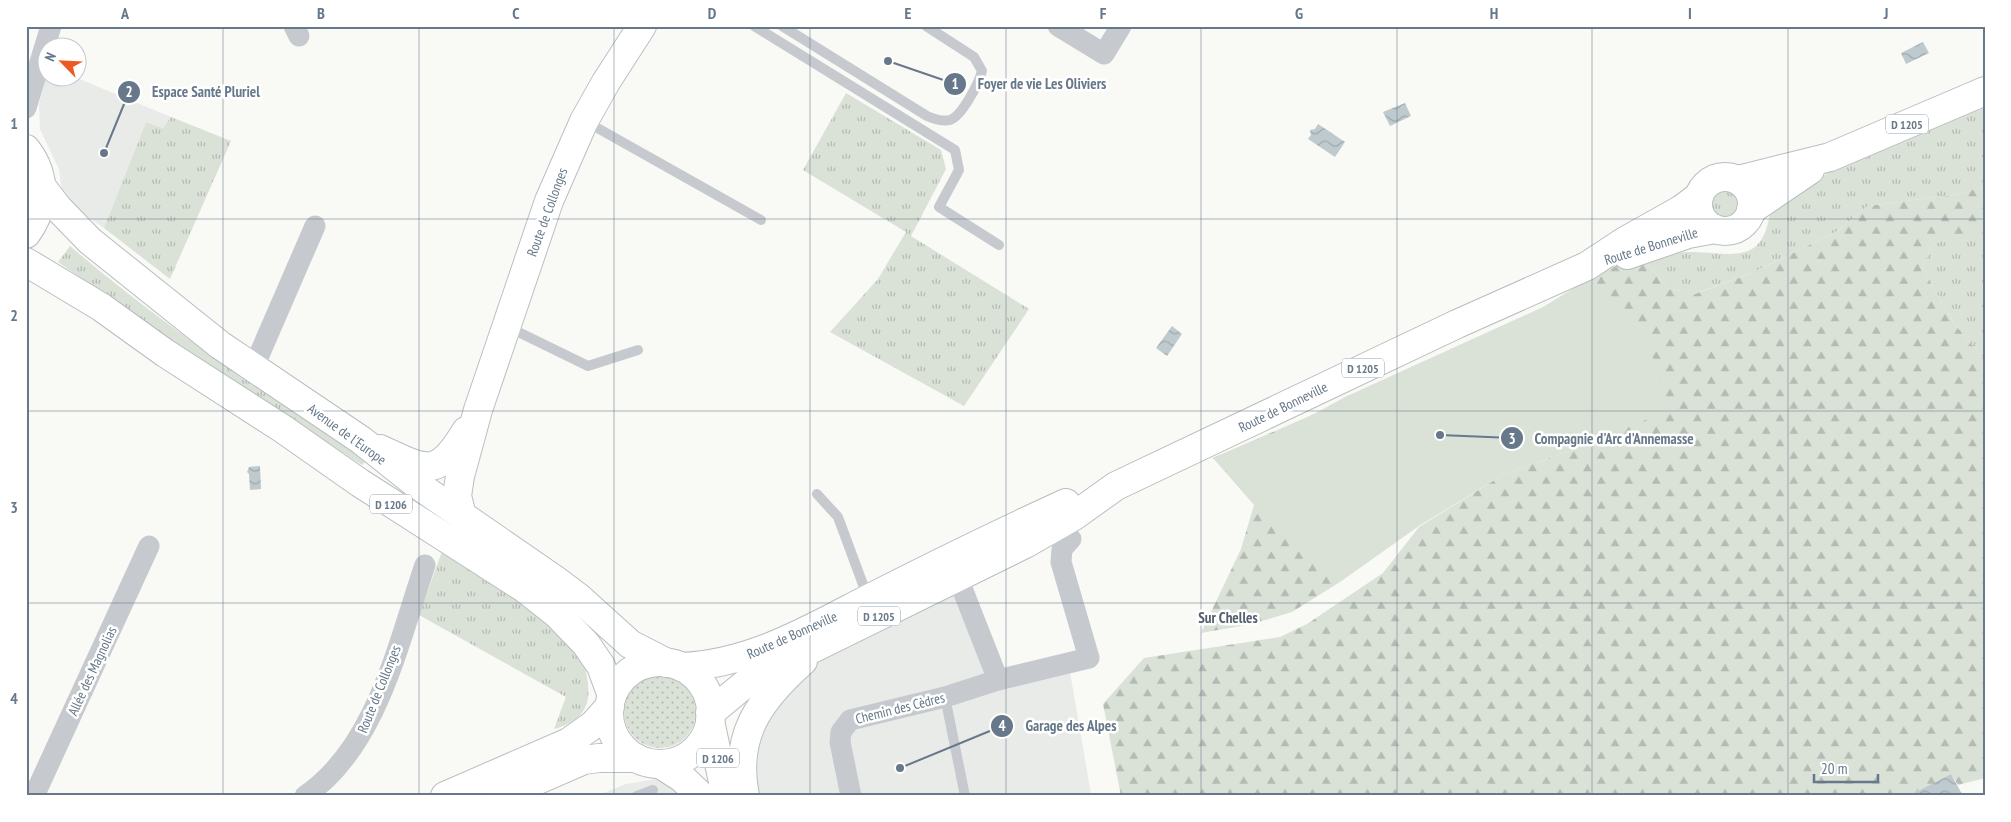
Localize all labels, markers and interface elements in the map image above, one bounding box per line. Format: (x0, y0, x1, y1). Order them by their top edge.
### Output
text: A (120, 3, 130, 23)
text: B (317, 3, 325, 23)
text: C (512, 3, 520, 23)
text: D (708, 3, 717, 23)
text: E (905, 3, 912, 23)
text: F (1100, 3, 1107, 23)
text: G (1295, 3, 1303, 23)
text: H (1490, 3, 1498, 23)
text: I (1688, 3, 1692, 23)
text: J (1883, 3, 1888, 23)
north arrow (38, 38, 88, 88)
text: N (40, 50, 60, 64)
callout: Foyer de vie Les Oliviers (942, 69, 1116, 99)
text: 1 (951, 74, 959, 93)
text: Foyer de vie Les Oliviers (978, 74, 1106, 93)
callout: Espace Santé Pluriel (117, 77, 270, 107)
text: 2 (125, 82, 133, 101)
text: Espace Santé Pluriel (152, 82, 260, 101)
text: 1 (10, 113, 18, 133)
road number: D 1205 (1886, 115, 1928, 134)
street label: Route de Collonges (523, 165, 571, 259)
street label: Route de Bonneville (1602, 223, 1700, 269)
text: 2 (10, 305, 18, 325)
road number: D 1205 (1342, 358, 1384, 378)
street label: Route de Bonneville (1236, 378, 1331, 436)
street label: Avenue de l'Europe (304, 399, 390, 469)
callout: Compagnie d'Arc d'Annemasse (1500, 423, 1704, 453)
text: 3 (1508, 429, 1516, 448)
text: Compagnie d'Arc d'Annemasse (1534, 429, 1694, 448)
road number: D 1206 (370, 494, 412, 514)
text: 3 (10, 497, 18, 517)
road number: D 1205 (858, 606, 900, 626)
street label: Route de Bonneville (744, 607, 840, 663)
district label: Sur Chelles (1198, 608, 1258, 627)
street label: Allée des Magnolias (63, 623, 121, 719)
street label: Route de Collonges (353, 642, 405, 735)
text: 4 (10, 688, 18, 708)
street label: Chemin des Cèdres (853, 688, 947, 728)
callout: Garage des Alpes (990, 711, 1126, 741)
text: 4 (998, 716, 1006, 735)
text: Garage des Alpes (1026, 716, 1116, 735)
road number: D 1206 (697, 748, 739, 768)
scale bar (1814, 752, 1877, 784)
text: 20 m (1821, 759, 1847, 778)

